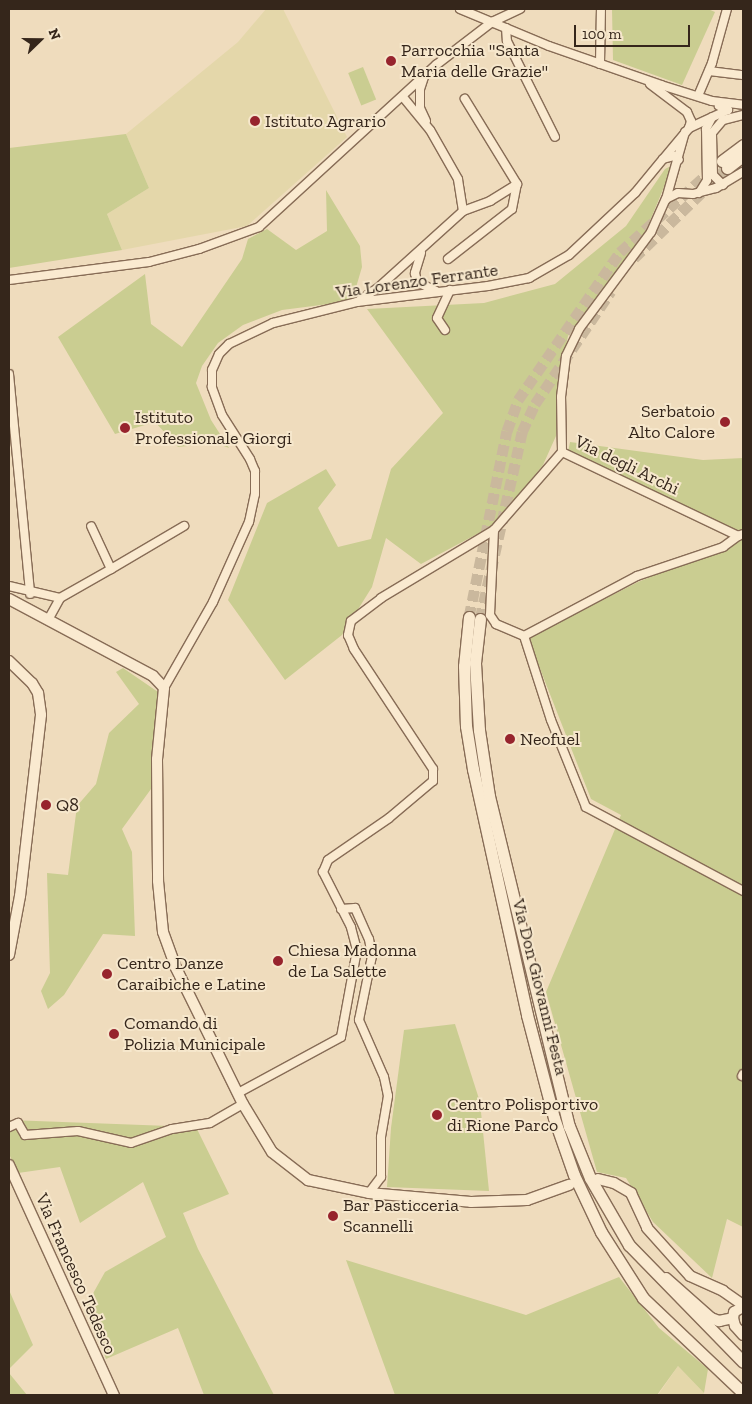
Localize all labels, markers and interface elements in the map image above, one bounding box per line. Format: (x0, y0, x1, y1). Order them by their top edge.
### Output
north arrow (15, 15, 65, 65)
scale bar (577, 15, 693, 47)
text: 100 m (582, 25, 621, 43)
text: N (44, 26, 64, 42)
place label: Parrocchia "Santa Maria delle Grazie" (401, 40, 548, 82)
marker: Parrocchia "Santa Maria delle Grazie" (385, 55, 397, 67)
place label: Istituto Agrario (265, 110, 386, 132)
marker: Istituto Agrario (249, 115, 261, 127)
street label: Via Lorenzo Ferrante (335, 259, 499, 303)
place label: Serbatoio Alto Calore (628, 401, 715, 444)
place label: Istituto Professionale Giorgi (135, 407, 292, 449)
marker: Serbatoio Alto Calore (719, 416, 731, 428)
marker: Istituto Professionale Giorgi (119, 422, 131, 434)
street label: Via degli Archi (571, 430, 683, 500)
place label: Neofuel (520, 728, 580, 750)
marker: Neofuel (504, 733, 516, 745)
place label: Q8 (56, 794, 79, 816)
marker: Q8 (40, 799, 52, 811)
street label: Via Don Giovanni Festa (508, 897, 572, 1077)
place label: Chiesa Madonna de La Salette (288, 940, 417, 982)
place label: Centro Danze Caraibiche e Latine (117, 953, 266, 996)
marker: Chiesa Madonna de La Salette (272, 955, 284, 967)
marker: Centro Danze Caraibiche e Latine (101, 968, 113, 980)
place label: Comando di Polizia Municipale (124, 1013, 265, 1056)
marker: Comando di Polizia Municipale (108, 1028, 120, 1040)
place label: Centro Polisportivo di Rione Parco (447, 1094, 598, 1136)
marker: Centro Polisportivo di Rione Parco (431, 1109, 443, 1121)
street label: Via Francesco Tedesco (31, 1190, 121, 1358)
place label: Bar Pasticceria Scannelli (343, 1195, 459, 1238)
marker: Bar Pasticceria Scannelli (327, 1210, 339, 1222)

